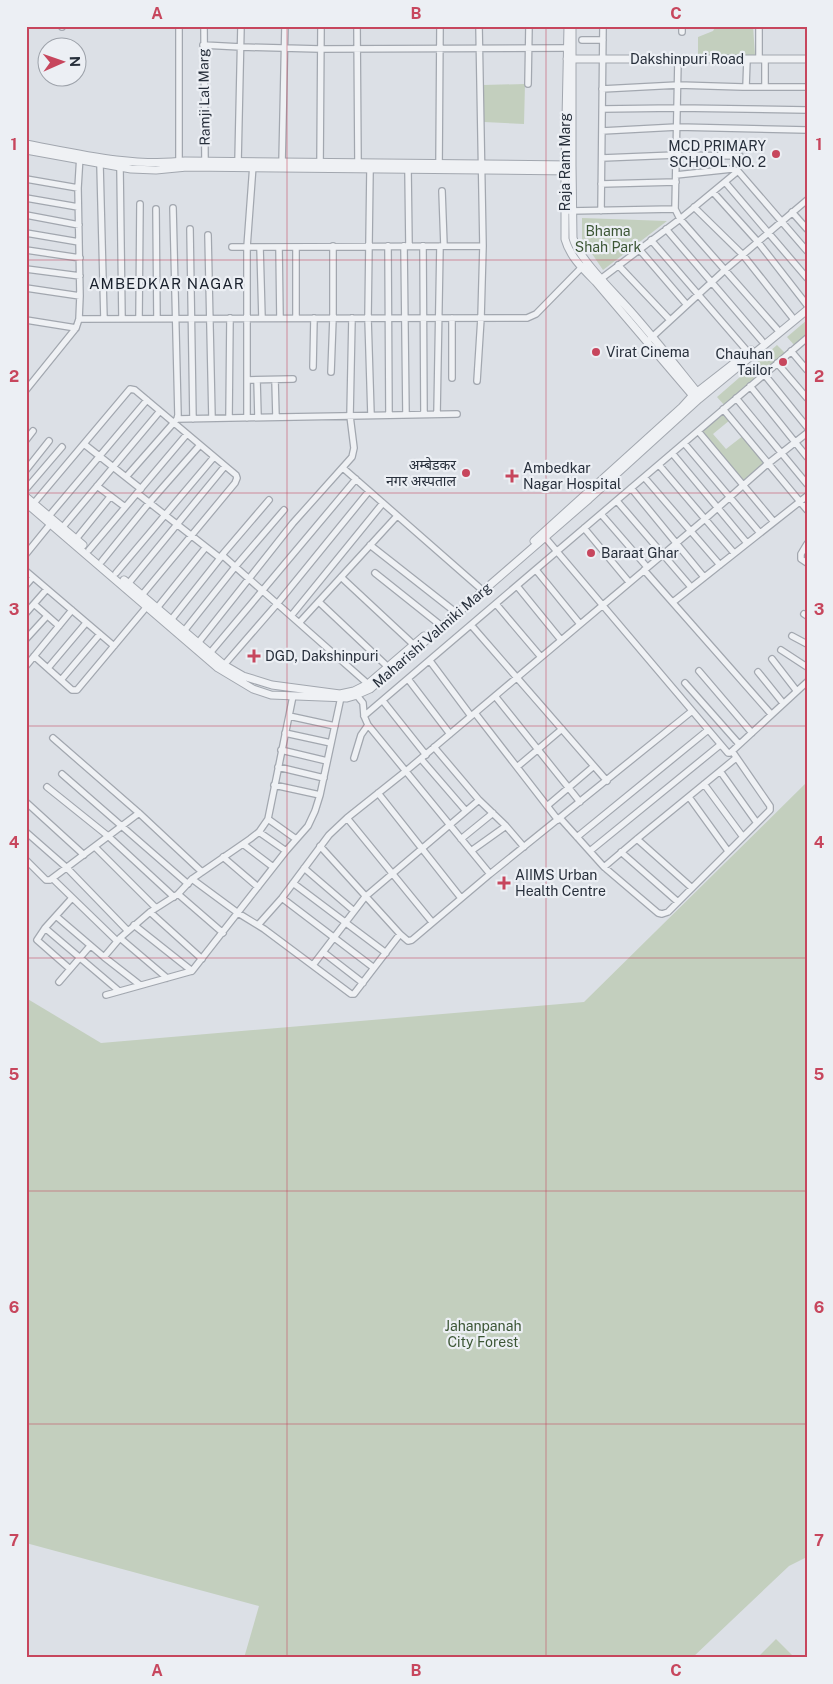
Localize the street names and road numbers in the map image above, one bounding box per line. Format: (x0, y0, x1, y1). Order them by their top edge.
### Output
street label: Ramji Lal Marg (195, 48, 213, 146)
street label: Dakshinpuri Road (630, 51, 744, 67)
street label: Raja Ram Marg (557, 112, 573, 211)
street label: Maharishi Valmiki Marg (370, 579, 495, 691)

